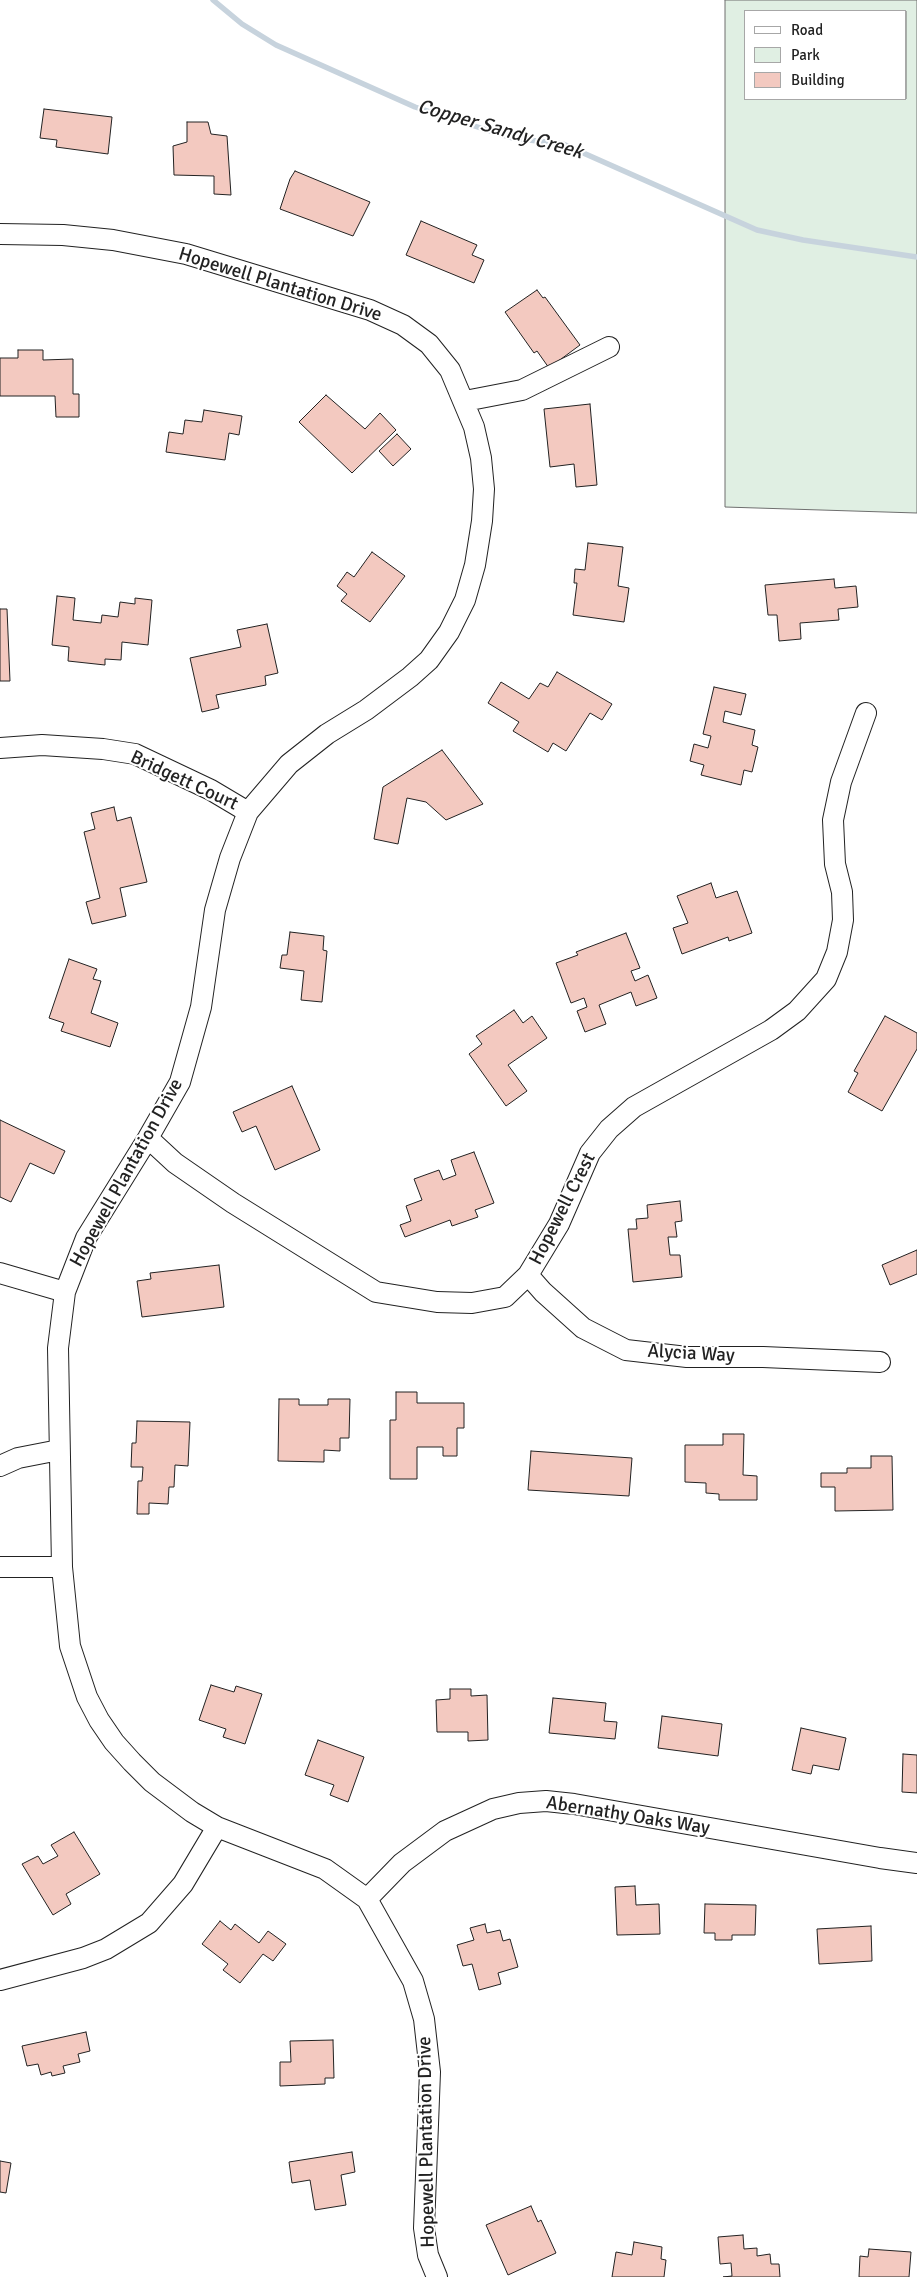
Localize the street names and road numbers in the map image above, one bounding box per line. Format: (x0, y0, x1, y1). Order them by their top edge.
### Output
street label: Hopewell Plantation Drive (176, 243, 384, 327)
street label: Bridgett Court (126, 746, 242, 816)
street label: Hopewell Plantation Drive (66, 1075, 188, 1271)
street label: Hopewell Crest (525, 1149, 601, 1269)
street label: Alycia Way (647, 1340, 735, 1368)
street label: Abernathy Oaks Way (545, 1792, 711, 1840)
street label: Hopewell Plantation Drive (414, 2036, 440, 2248)

